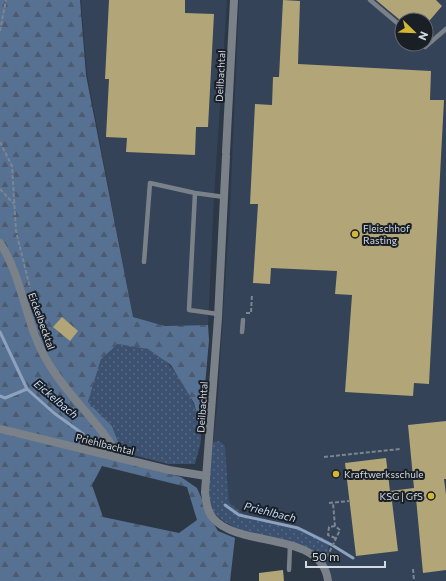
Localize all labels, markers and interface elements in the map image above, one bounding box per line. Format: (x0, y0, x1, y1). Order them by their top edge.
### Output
north arrow (394, 12, 434, 52)
text: N (416, 30, 431, 42)
street label: Deilbachtal (213, 50, 227, 102)
place label: Fleischhof Rasting (363, 222, 410, 246)
marker: Fleischhof Rasting (350, 229, 360, 239)
street label: Eickelbecktal (26, 291, 58, 351)
water label: Eickelbach (32, 377, 81, 421)
street label: Deilbachtal (194, 381, 210, 433)
street label: Priehlbachtal (74, 431, 136, 457)
place label: Kraftwerksschule (344, 468, 424, 480)
marker: Kraftwerksschule (331, 469, 341, 479)
place label: KSG | GfS (379, 490, 423, 502)
marker: KSG | GfS (426, 491, 436, 501)
water label: Priehlbach (243, 499, 297, 524)
scale bar (306, 543, 385, 569)
text: 50 m (312, 549, 340, 563)

